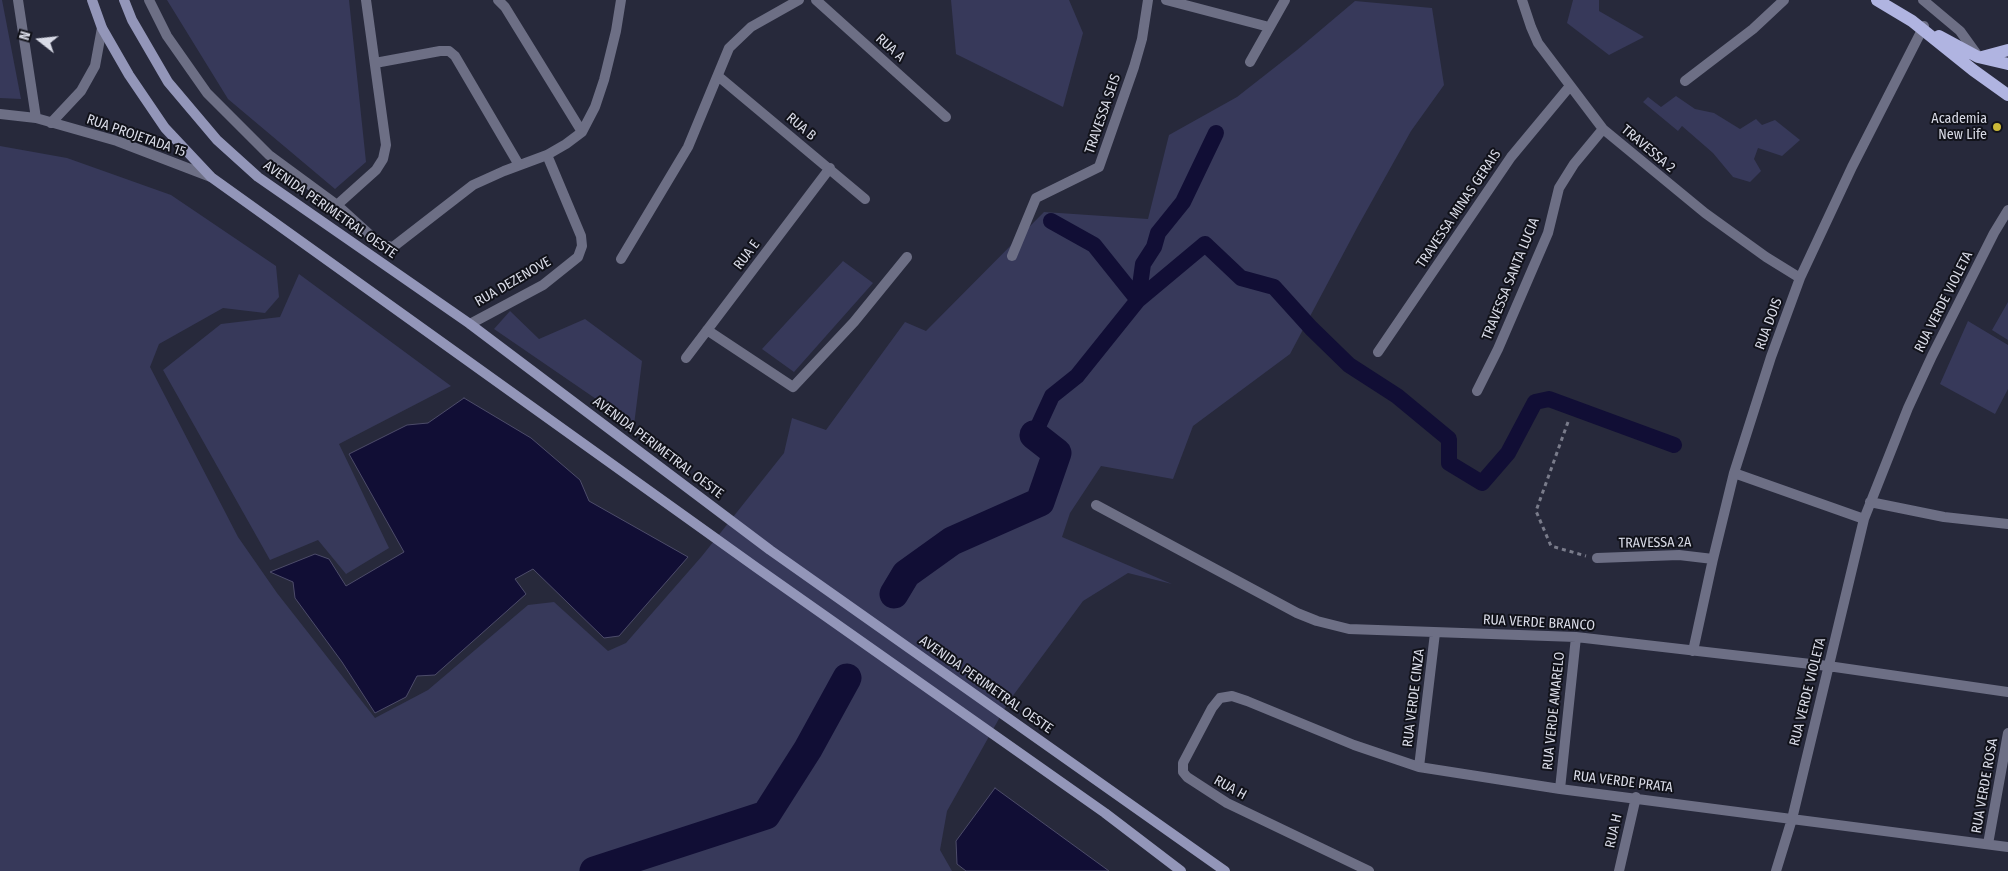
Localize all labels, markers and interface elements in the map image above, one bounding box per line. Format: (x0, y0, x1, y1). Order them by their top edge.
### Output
north arrow (15, 15, 65, 65)
text: N (16, 29, 34, 42)
street label: RUA A (872, 31, 908, 65)
street label: TRAVESSA SEIS (1082, 72, 1124, 156)
street label: RUA B (783, 110, 819, 144)
street label: RUA PROJETADA 15 (84, 111, 188, 161)
place label: Academia New Life (1931, 111, 1987, 144)
marker: Academia New Life (1991, 121, 2003, 133)
street label: TRAVESSA 2 (1618, 122, 1678, 176)
street label: TRAVESSA MINAS GERAIS (1413, 147, 1505, 271)
street label: AVENIDA PERIMETRAL OESTE (260, 157, 400, 263)
street label: TRAVESSA SANTA LUCIA (1479, 215, 1543, 343)
street label: RUA E (730, 237, 764, 273)
street label: RUA VERDE VIOLETA (1911, 249, 1977, 355)
street label: RUA DEZENOVE (472, 253, 554, 311)
street label: RUA DOIS (1752, 296, 1786, 352)
street label: AVENIDA PERIMETRAL OESTE (589, 393, 727, 503)
street label: TRAVESSA 2A (1619, 534, 1691, 552)
street label: RUA VERDE BRANCO (1482, 612, 1596, 634)
street label: AVENIDA PERIMETRAL OESTE (916, 632, 1056, 738)
street label: RUA VERDE VIOLETA (1786, 636, 1830, 748)
street label: RUA VERDE CINZA (1400, 648, 1428, 748)
street label: RUA VERDE AMARELO (1539, 651, 1569, 771)
street label: RUA VERDE ROSA (1968, 737, 2002, 835)
street label: RUA VERDE PRATA (1572, 768, 1674, 796)
street label: RUA H (1211, 772, 1249, 804)
street label: RUA H (1602, 812, 1626, 850)

